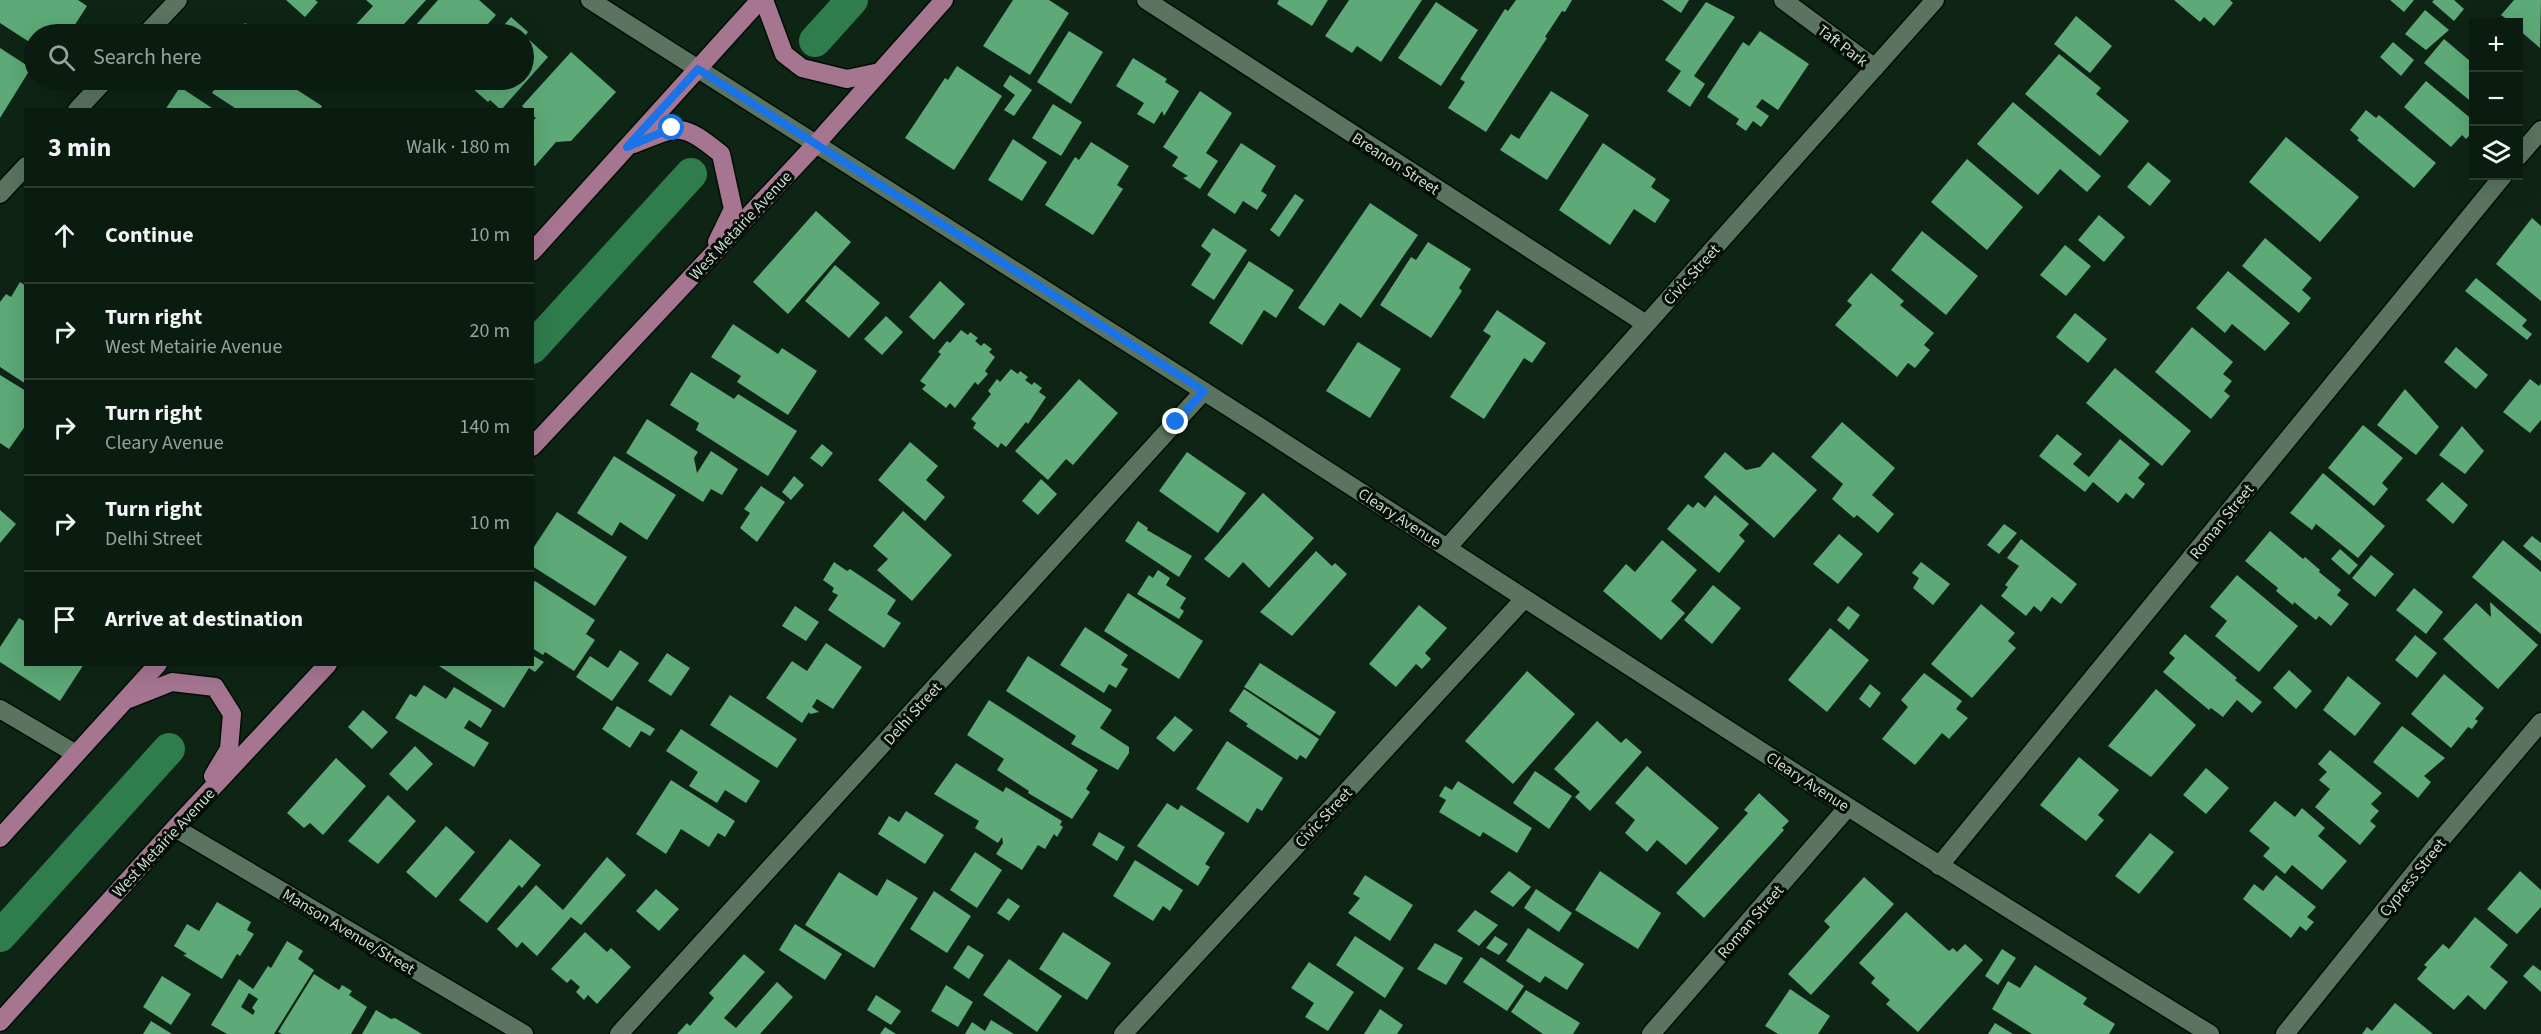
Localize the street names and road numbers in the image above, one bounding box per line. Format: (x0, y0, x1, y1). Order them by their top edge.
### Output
street label: Taft Park (1813, 20, 1872, 72)
street label: Breanon Street (1348, 127, 1444, 201)
street label: West Metairie Avenue (684, 166, 797, 285)
street label: Civic Street (1658, 239, 1725, 310)
street label: Roman Street (2185, 479, 2259, 564)
street label: Cleary Avenue (1354, 483, 1445, 553)
street label: Delhi Street (879, 677, 947, 750)
street label: Cleary Avenue (1762, 747, 1853, 817)
street label: Civic Street (1290, 782, 1358, 853)
street label: West Metairie Avenue (107, 783, 220, 902)
street label: Cypress Street (2374, 833, 2452, 922)
street label: Roman Street (1713, 880, 1789, 963)
street label: Manson Avenue/Street (278, 884, 419, 980)

